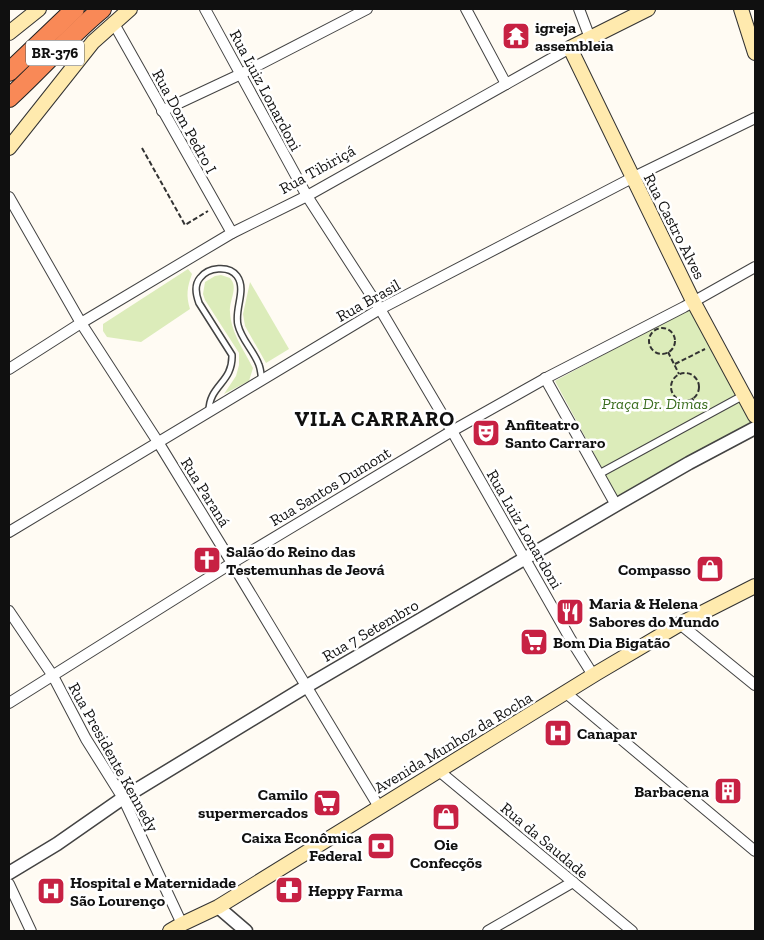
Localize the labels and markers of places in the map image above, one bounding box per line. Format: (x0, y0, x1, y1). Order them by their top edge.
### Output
place label: igreja assembleia (535, 18, 614, 55)
temple icon: igreja assembleia (501, 21, 531, 51)
place label: Anfiteatro Santo Carraro (505, 415, 606, 452)
theatre icon: Anfiteatro Santo Carraro (471, 418, 501, 448)
place label: Salão do Reino das Testemunhas de Jeová (226, 542, 385, 579)
church icon: Salão do Reino das Testemunhas de Jeová (192, 545, 222, 575)
shop icon: Compasso (695, 554, 725, 584)
place label: Compasso (618, 560, 692, 579)
place label: Maria & Helena Sabores do Mundo (589, 594, 720, 631)
restaurant icon: Maria & Helena Sabores do Mundo (555, 597, 585, 627)
supermarket icon: Bom Dia Bigatão (519, 627, 549, 657)
place label: Bom Dia Bigatão (553, 633, 671, 652)
hospital icon: Canapar (543, 718, 573, 748)
place label: Canapar (577, 724, 637, 743)
building icon: Barbacena (713, 776, 743, 806)
place label: Barbacena (634, 782, 709, 801)
place label: Camilo supermercados (198, 785, 309, 822)
supermarket icon: Camilo supermercados (312, 788, 342, 818)
shop icon: Oie Confecçõs (431, 802, 461, 832)
place label: Caixa Econômica Federal (241, 828, 362, 865)
bank icon: Caixa Econômica Federal (366, 831, 396, 861)
place label: Oie Confecçõs (410, 835, 482, 872)
place label: Hospital e Maternidade São Lourenço (70, 873, 236, 910)
pharmacy icon: Heppy Farma (274, 875, 304, 905)
hospital icon: Hospital e Maternidade São Lourenço (36, 876, 66, 906)
place label: Heppy Farma (308, 881, 403, 900)

